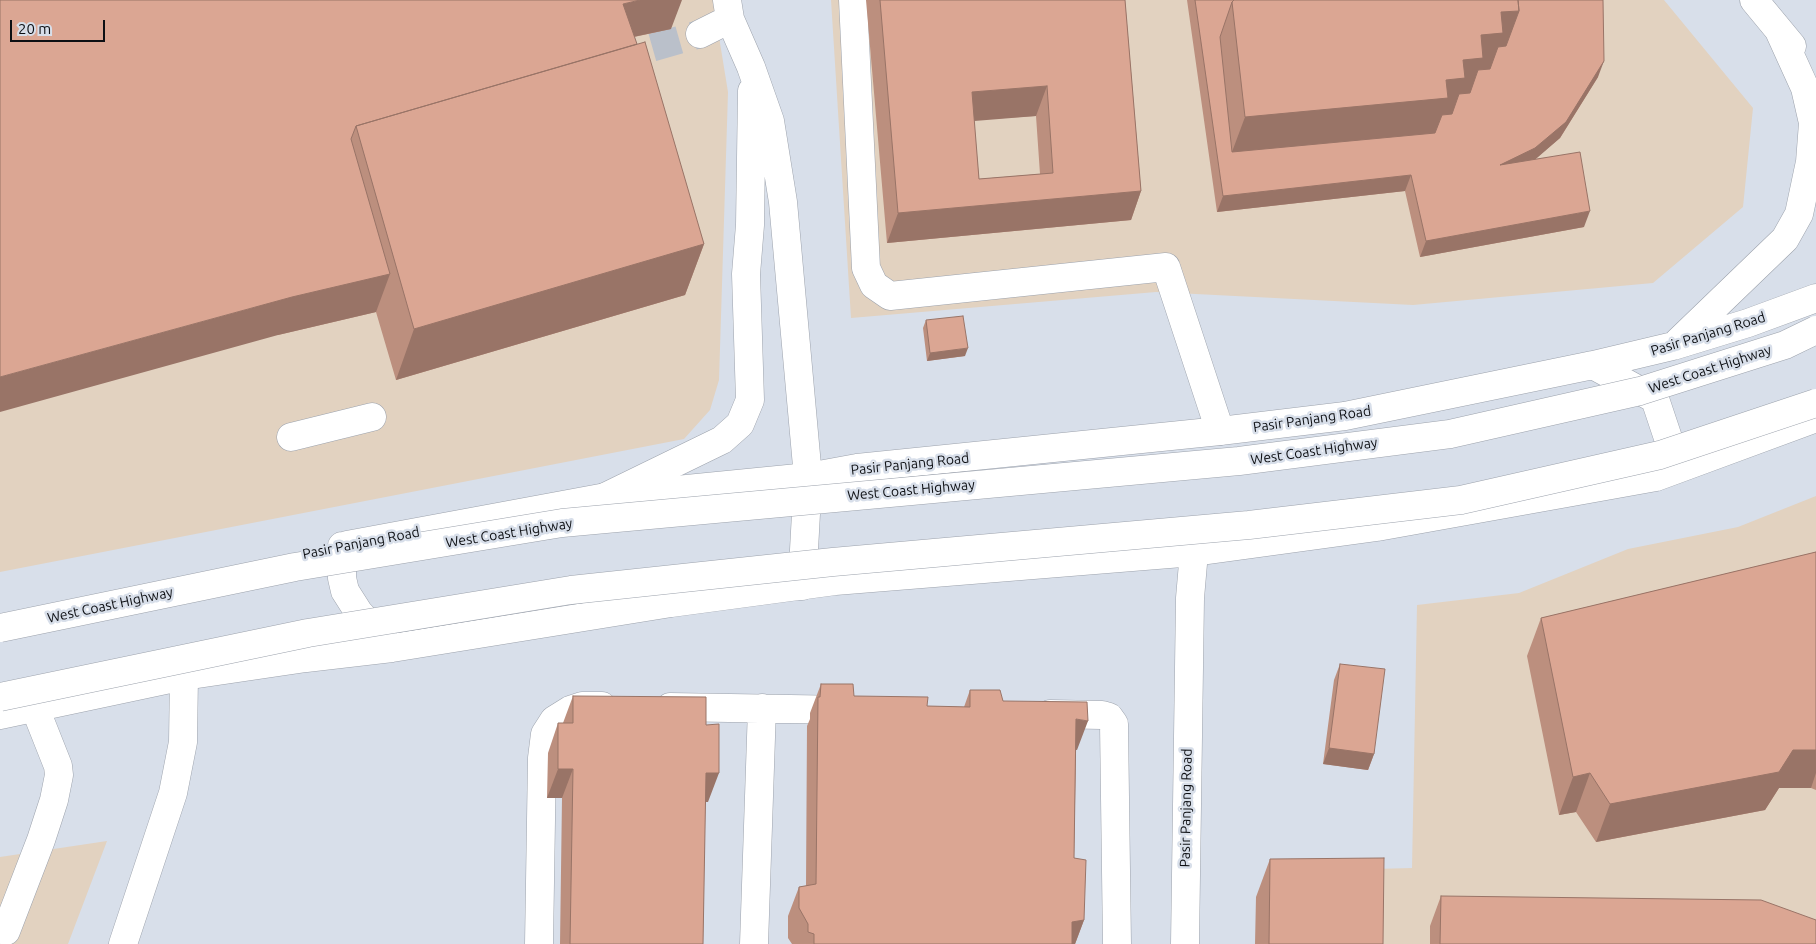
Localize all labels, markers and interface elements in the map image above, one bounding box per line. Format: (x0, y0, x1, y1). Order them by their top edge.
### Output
scale bar (12, 10, 108, 42)
text: 20 m (18, 20, 51, 37)
street label: Pasir Panjang Road (1649, 309, 1767, 359)
street label: West Coast Highway (1647, 341, 1773, 397)
street label: Pasir Panjang Road (1252, 402, 1372, 436)
street label: West Coast Highway (1249, 434, 1379, 468)
street label: Pasir Panjang Road (850, 449, 970, 479)
street label: West Coast Highway (847, 476, 975, 504)
street label: West Coast Highway (444, 515, 574, 551)
street label: Pasir Panjang Road (301, 523, 421, 563)
street label: West Coast Highway (46, 583, 174, 627)
street label: Pasir Panjang Road (1177, 748, 1195, 868)

